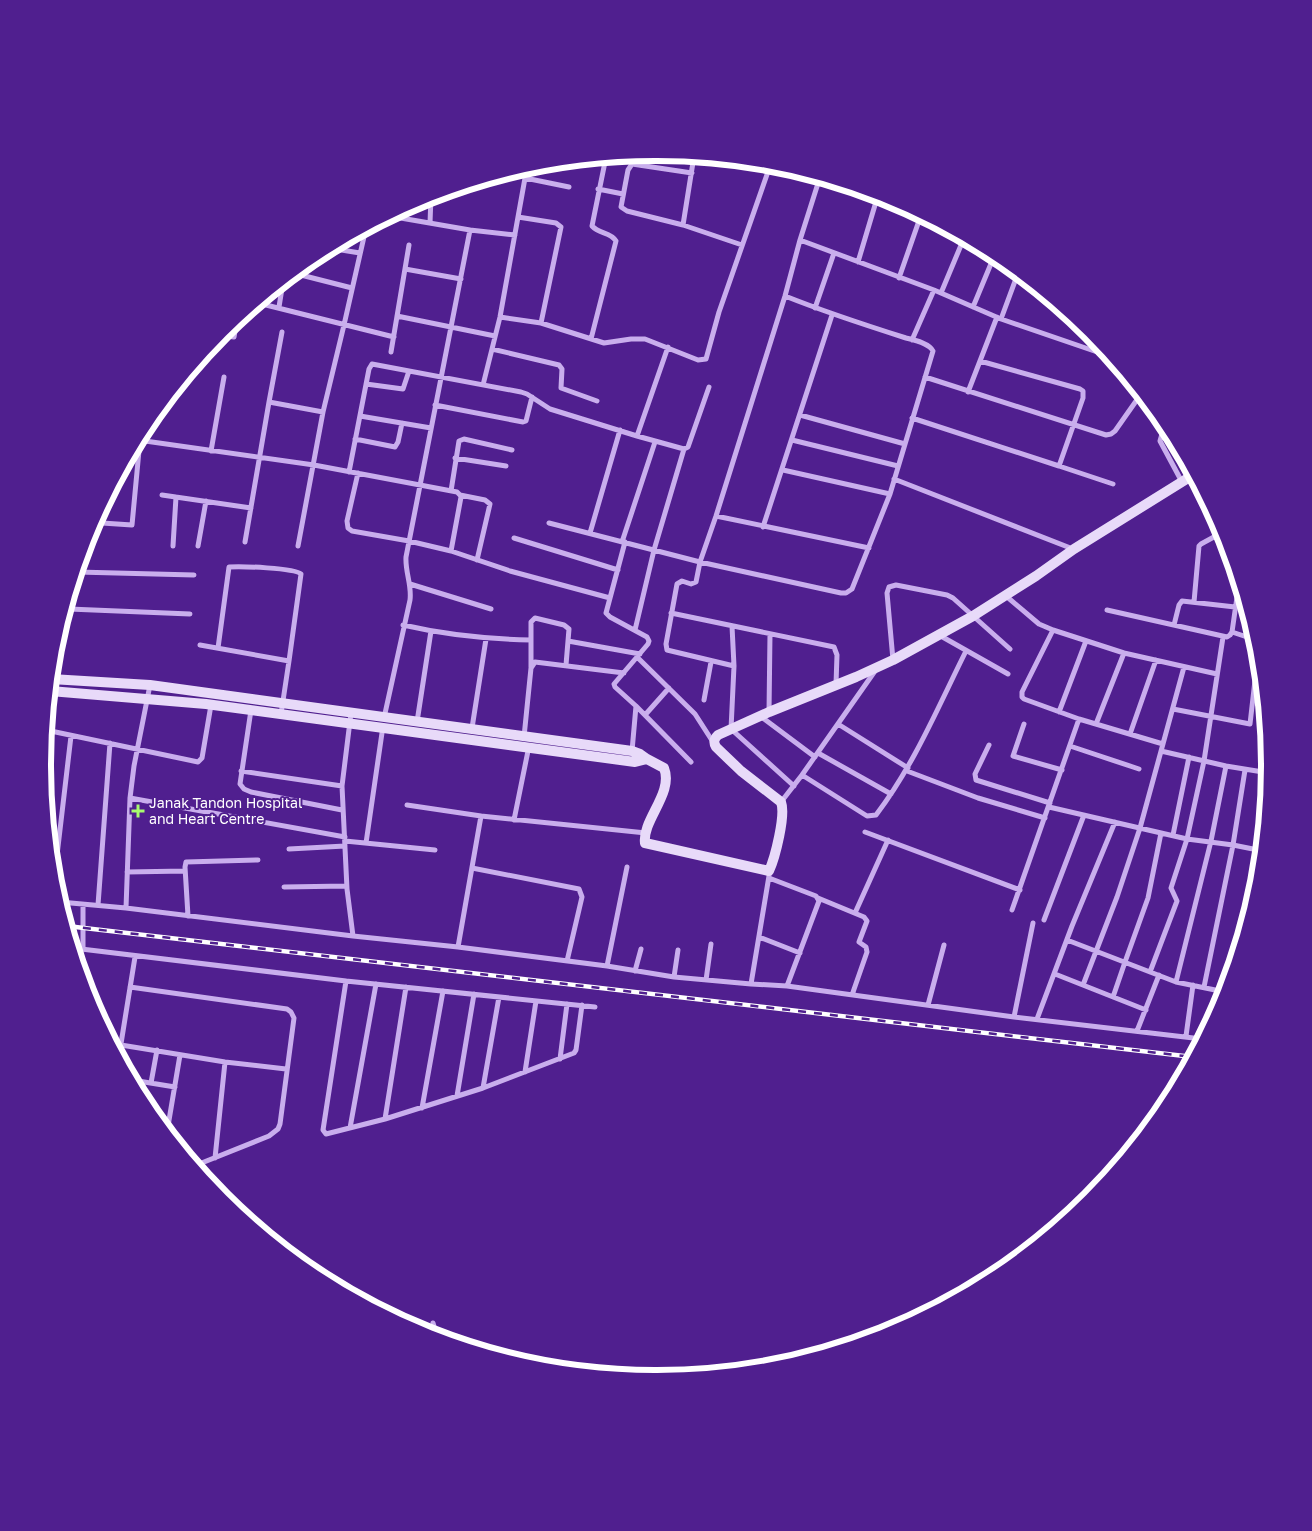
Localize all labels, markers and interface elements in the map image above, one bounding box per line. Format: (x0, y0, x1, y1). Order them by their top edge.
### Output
place label: Janak Tandon Hospital and Heart Centre (149, 794, 302, 827)
marker: Janak Tandon Hospital and Heart Centre (131, 804, 145, 818)

